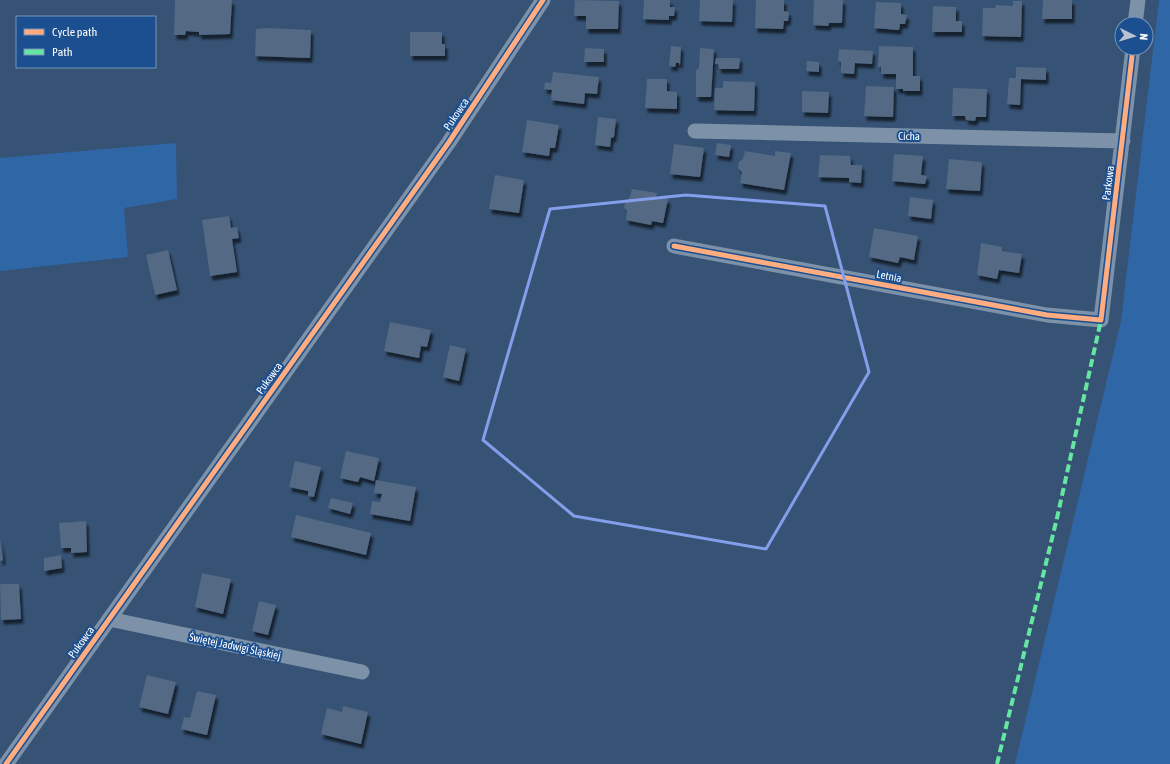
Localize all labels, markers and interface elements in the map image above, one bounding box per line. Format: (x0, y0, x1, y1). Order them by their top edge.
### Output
legend (16, 16, 156, 68)
north arrow (1114, 16, 1154, 56)
text: Cycle path (52, 25, 97, 39)
text: N (1138, 33, 1150, 41)
text: Path (52, 45, 73, 59)
street label: Pukowca (441, 96, 471, 132)
street label: Cicha (898, 130, 920, 142)
street label: Parkowa (1100, 165, 1116, 201)
street label: Letnia (875, 268, 903, 284)
street label: Pukowca (254, 360, 284, 396)
street label: Pukowca (66, 624, 96, 660)
street label: Świętej Jadwigi Śląskiej (188, 630, 282, 662)

